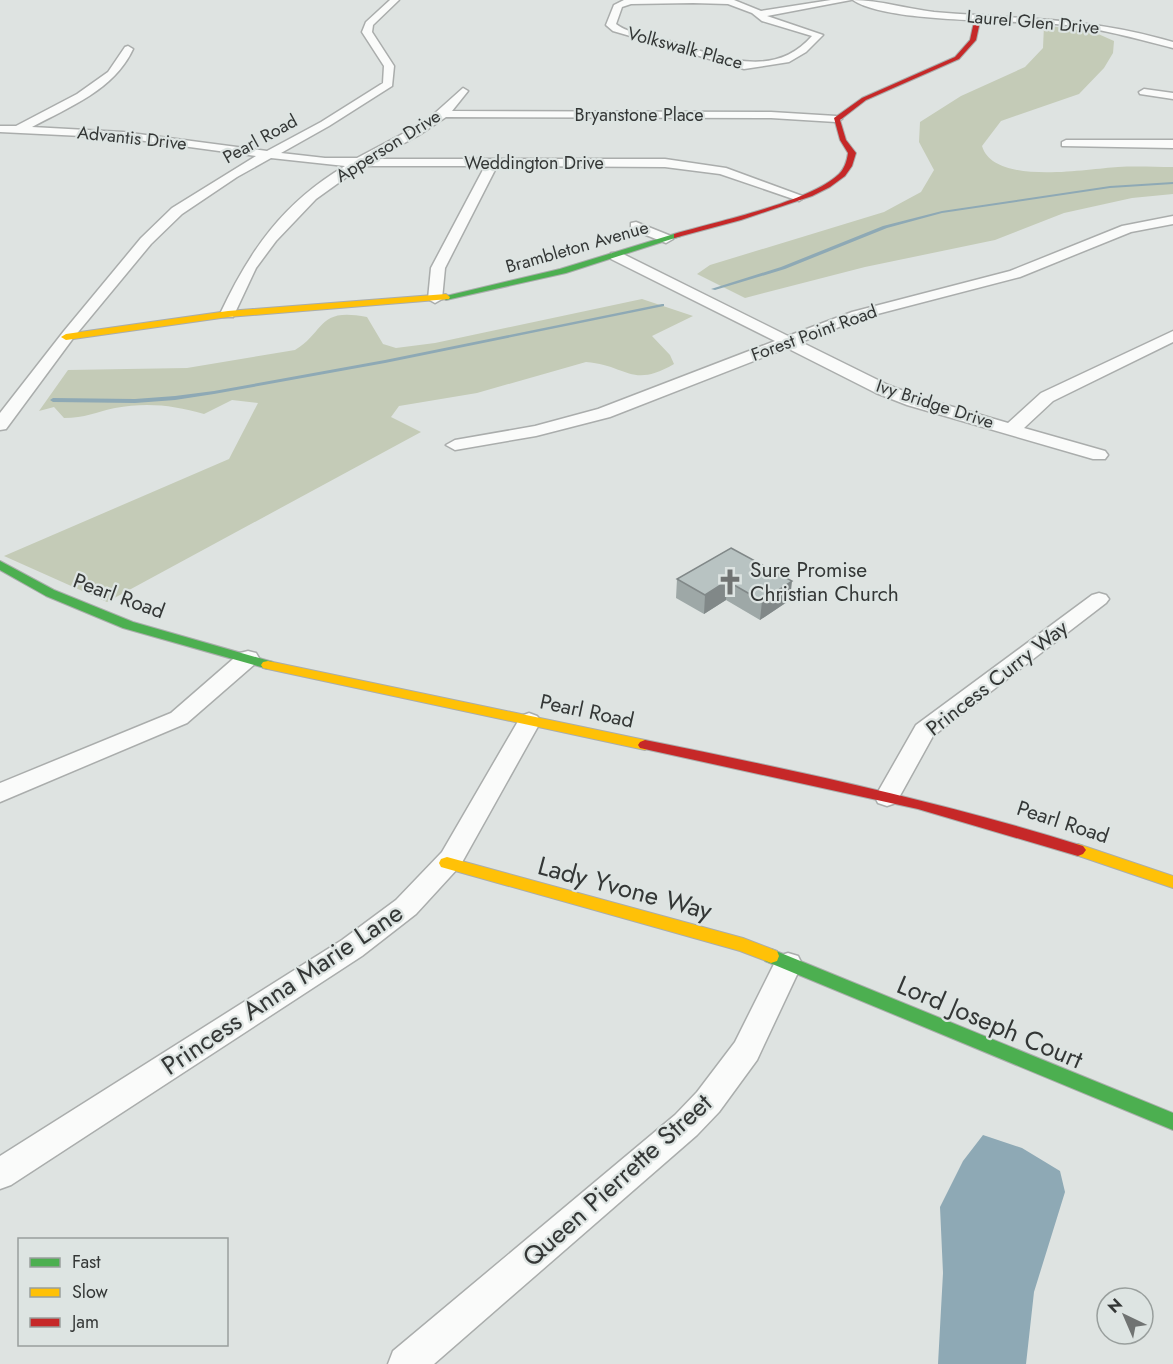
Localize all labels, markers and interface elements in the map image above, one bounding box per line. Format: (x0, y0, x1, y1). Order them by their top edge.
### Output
street label: Laurel Glen Drive (966, 3, 1100, 41)
street label: Volkswalk Place (624, 20, 746, 76)
street label: Bryanstone Place (575, 102, 703, 128)
street label: Apperson Drive (330, 103, 446, 189)
street label: Pearl Road (218, 108, 302, 170)
street label: Advantis Drive (76, 119, 188, 157)
street label: Weddington Drive (464, 150, 604, 176)
street label: Brambleton Avenue (502, 214, 652, 280)
street label: Forest Point Road (747, 298, 881, 368)
street label: Ivy Bridge Drive (873, 373, 997, 435)
place label: Sure Promise Christian Church (750, 555, 899, 609)
street label: Pearl Road (69, 566, 169, 626)
church icon: Sure Promise Christian Church (715, 567, 745, 597)
street label: Princess Curry Way (920, 613, 1075, 743)
street label: Pearl Road (537, 686, 637, 736)
street label: Pearl Road (1013, 793, 1113, 851)
street label: Lady Yvone Way (534, 846, 717, 930)
street label: Princess Anna Marie Lane (154, 894, 410, 1084)
street label: Lord Joseph Court (891, 966, 1090, 1079)
street label: Queen Pierrette Street (514, 1084, 721, 1276)
legend (18, 1238, 228, 1346)
text: Fast (72, 1249, 101, 1275)
text: Slow (72, 1279, 109, 1305)
north arrow (1095, 1286, 1155, 1346)
text: N (1102, 1293, 1127, 1318)
text: Jam (70, 1309, 99, 1335)

